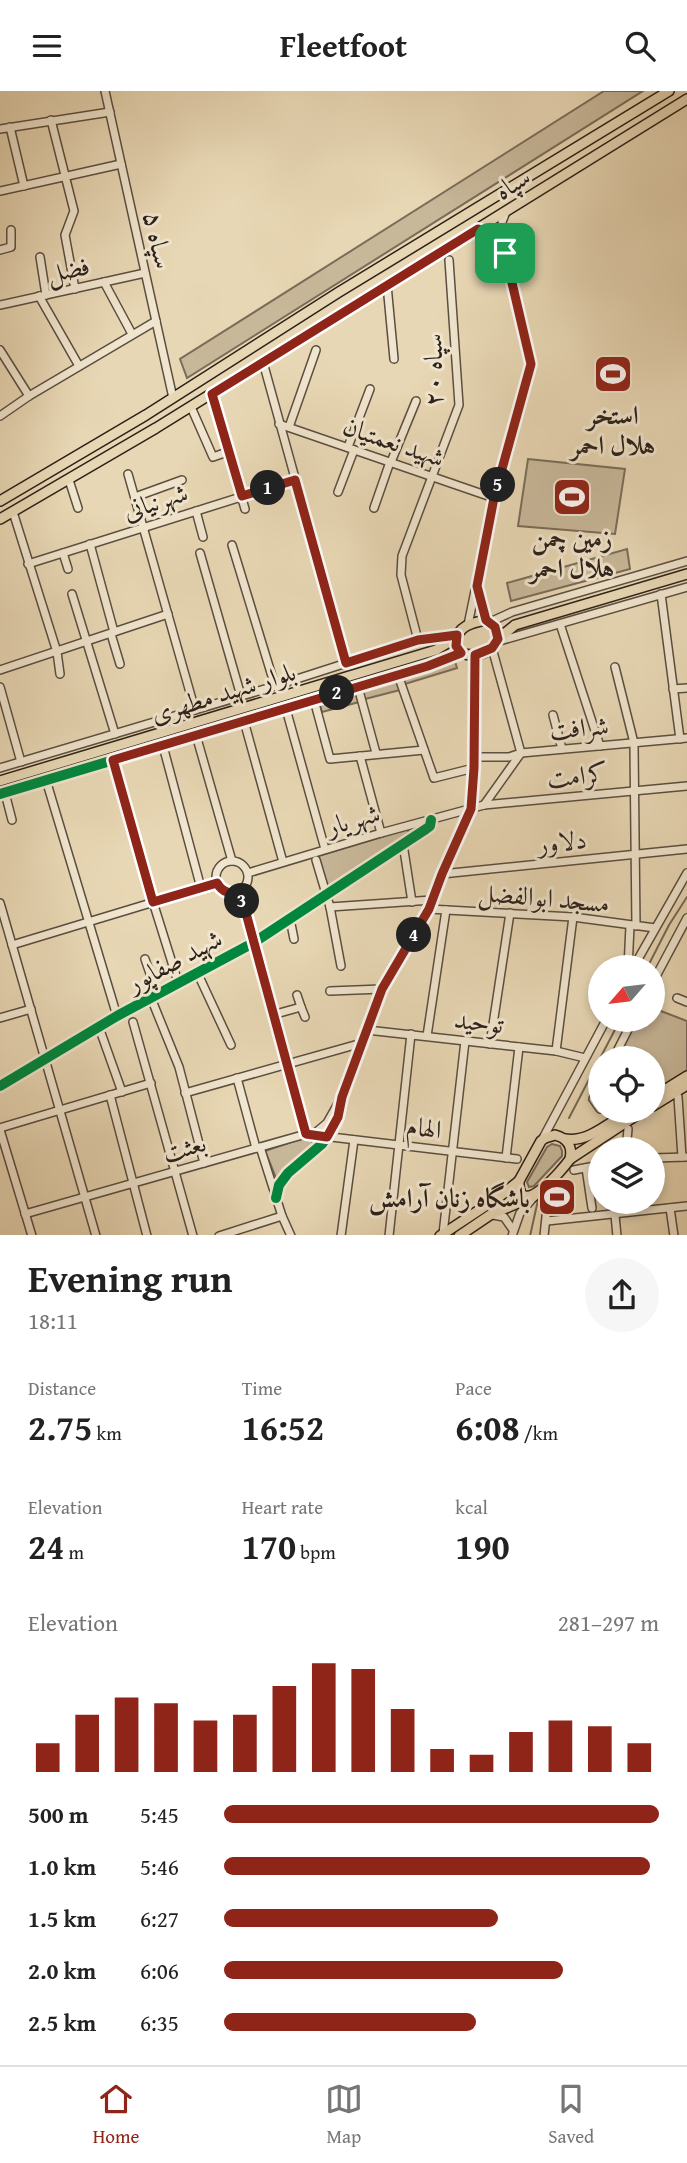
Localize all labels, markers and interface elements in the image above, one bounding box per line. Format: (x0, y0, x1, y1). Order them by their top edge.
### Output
text: Fleetfoot (280, 22, 407, 69)
icon: menu (28, 27, 66, 65)
icon: search (621, 27, 659, 65)
street label: سپاه (486, 157, 538, 209)
street label: سپاه ۵ (134, 208, 184, 272)
pin (475, 223, 535, 283)
icon: arrive (486, 234, 524, 272)
street label: فضل (43, 245, 93, 293)
street label: سپاه ۲۰ (413, 334, 452, 406)
sports icon: استخر هلال احمر (592, 353, 634, 395)
place label: استخر هلال احمر (568, 395, 655, 464)
street label: شهید نعمتیان (338, 405, 450, 477)
pin: 5 (480, 467, 516, 503)
text: 5 (493, 470, 502, 498)
pin: 1 (250, 471, 286, 505)
street label: شهرنیانی (117, 472, 193, 530)
text: 1 (263, 473, 272, 501)
sports icon: زمین چمن هلال احمر (551, 476, 593, 518)
place label: زمین چمن هلال احمر (527, 518, 614, 587)
street label: بلوار شهید مطهری (145, 651, 301, 733)
pin: 2 (320, 675, 354, 711)
text: 2 (332, 678, 341, 706)
street label: شرافت (548, 705, 610, 749)
street label: کرامت (545, 753, 609, 797)
street label: شهریار (319, 793, 384, 846)
street label: دلاور (533, 819, 588, 863)
street label: مسجد ابوالفضل (477, 872, 611, 922)
pin: 3 (224, 883, 260, 919)
text: 3 (237, 886, 246, 914)
pin: 4 (396, 917, 432, 953)
street label: شهید صفاپور (117, 919, 229, 1003)
text: 4 (409, 920, 418, 948)
north arrow (588, 955, 665, 1033)
map controls (588, 955, 665, 1214)
street label: توحید (452, 999, 507, 1044)
button: locate (588, 1046, 665, 1123)
street label: الهام (404, 1105, 444, 1152)
street label: بعثت (158, 1122, 210, 1172)
button: layers (588, 1137, 665, 1214)
sports icon: باشگاه زنان آرامش (536, 1176, 578, 1218)
place label: باشگاه زنان آرامش (369, 1178, 530, 1217)
text: Evening run (28, 1250, 232, 1306)
button: share (585, 1258, 659, 1332)
text: 18:11 (28, 1304, 78, 1337)
text: Distance (28, 1374, 96, 1402)
text: Time (242, 1374, 282, 1402)
text: Pace (455, 1374, 492, 1402)
text: 2.75 (28, 1402, 92, 1453)
text: 16:52 (242, 1402, 324, 1453)
text: 6:08 (455, 1402, 520, 1453)
text: km (92, 1419, 122, 1447)
text: /km (520, 1419, 558, 1447)
text: Elevation (28, 1493, 102, 1521)
text: Heart rate (242, 1493, 323, 1521)
text: kcal (455, 1493, 488, 1521)
text: 24 (28, 1521, 64, 1572)
text: 170 (242, 1521, 296, 1572)
text: 190 (455, 1521, 510, 1572)
text: m (64, 1538, 84, 1566)
text: bpm (296, 1538, 336, 1566)
text: Elevation (28, 1606, 118, 1639)
text: 281–297 m (558, 1606, 659, 1639)
text: 500 m (28, 1798, 89, 1831)
text: 5:45 (140, 1798, 179, 1831)
text: 1.0 km (28, 1850, 96, 1883)
text: 5:46 (140, 1850, 179, 1883)
text: 1.5 km (28, 1902, 96, 1935)
text: 6:27 (140, 1902, 179, 1935)
text: 2.0 km (28, 1954, 96, 1987)
text: 6:06 (140, 1954, 179, 1987)
text: 2.5 km (28, 2006, 96, 2039)
text: 6:35 (140, 2006, 179, 2039)
tab: Home (93, 2080, 139, 2150)
tab: Map (325, 2080, 363, 2150)
tab: Saved (548, 2080, 594, 2150)

